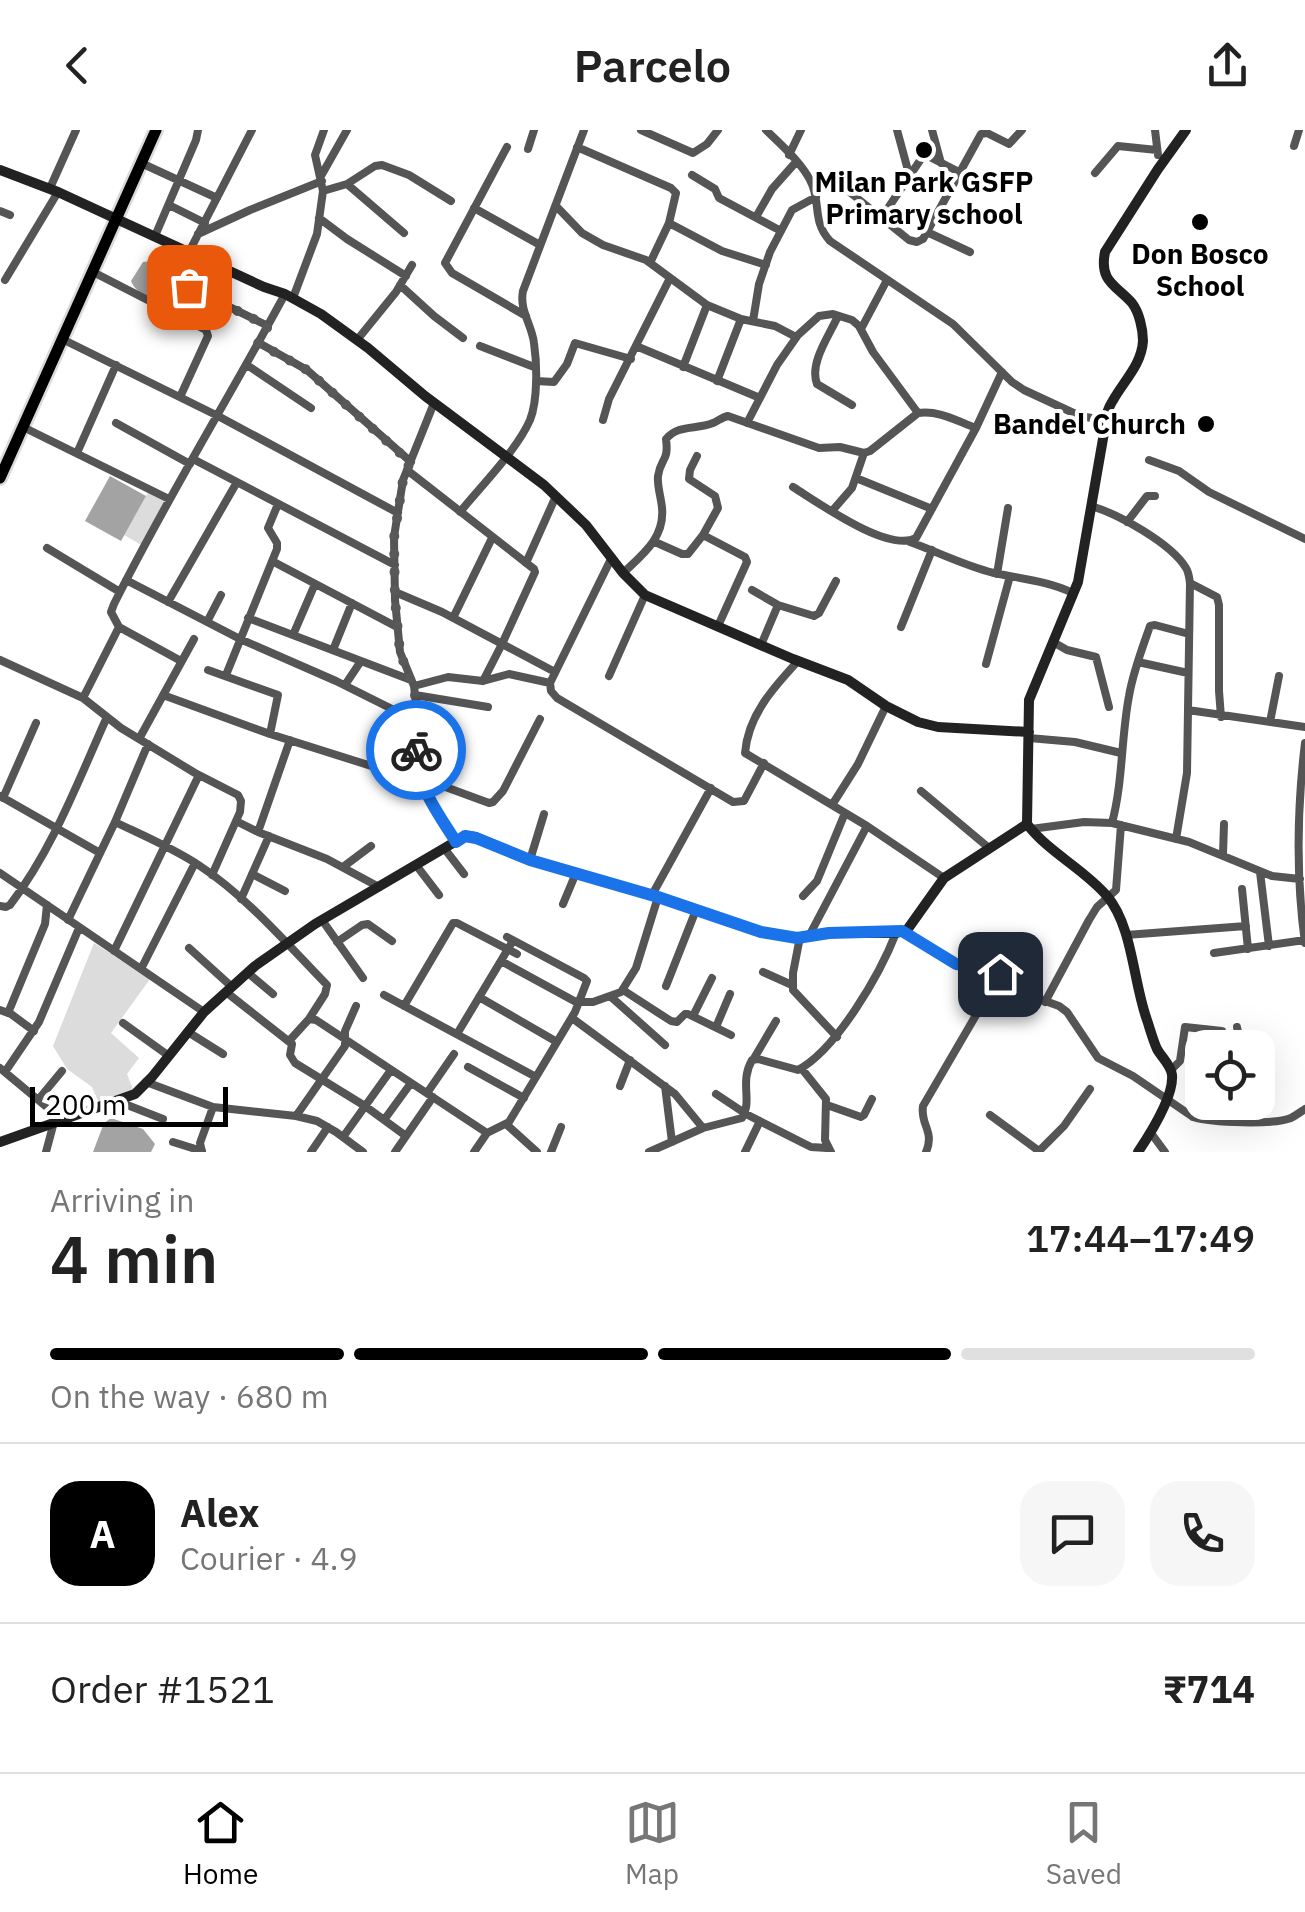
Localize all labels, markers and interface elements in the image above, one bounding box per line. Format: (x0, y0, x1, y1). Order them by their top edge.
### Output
text: Parcelo (574, 36, 731, 94)
icon: back (50, 38, 105, 93)
icon: share (1200, 38, 1255, 93)
marker: Milan Park GSFP Primary school (913, 139, 935, 161)
place label: Milan Park GSFP Primary school (815, 163, 1033, 232)
marker: Don Bosco School (1189, 211, 1211, 233)
place label: Don Bosco School (1131, 235, 1269, 304)
pin (147, 245, 232, 330)
icon: bag (162, 260, 217, 315)
place label: Bandel Church (993, 405, 1186, 442)
marker: Bandel Church (1195, 413, 1217, 435)
courier (366, 700, 466, 800)
icon: bike (389, 723, 444, 778)
pin (958, 932, 1043, 1017)
icon: home (973, 947, 1028, 1002)
map controls (1185, 1030, 1275, 1120)
button: locate (1185, 1030, 1275, 1120)
scale bar (30, 1082, 228, 1126)
text: 200 m (45, 1086, 126, 1123)
text: Arriving in (50, 1179, 195, 1221)
text: 17:44–17:49 (1026, 1213, 1255, 1262)
text: 4 min (50, 1216, 218, 1301)
text: On the way · 680 m (50, 1375, 329, 1417)
button: chat (1020, 1481, 1125, 1586)
button: phone (1150, 1481, 1255, 1586)
text: Alex (180, 1488, 260, 1537)
text: A (89, 1509, 116, 1558)
text: Courier · 4.9 (180, 1537, 358, 1579)
text: Order #1521 (50, 1664, 275, 1713)
text: ₹714 (1163, 1664, 1255, 1713)
tab: Home (183, 1795, 258, 1892)
tab: Map (625, 1795, 680, 1892)
tab: Saved (1046, 1795, 1122, 1892)

